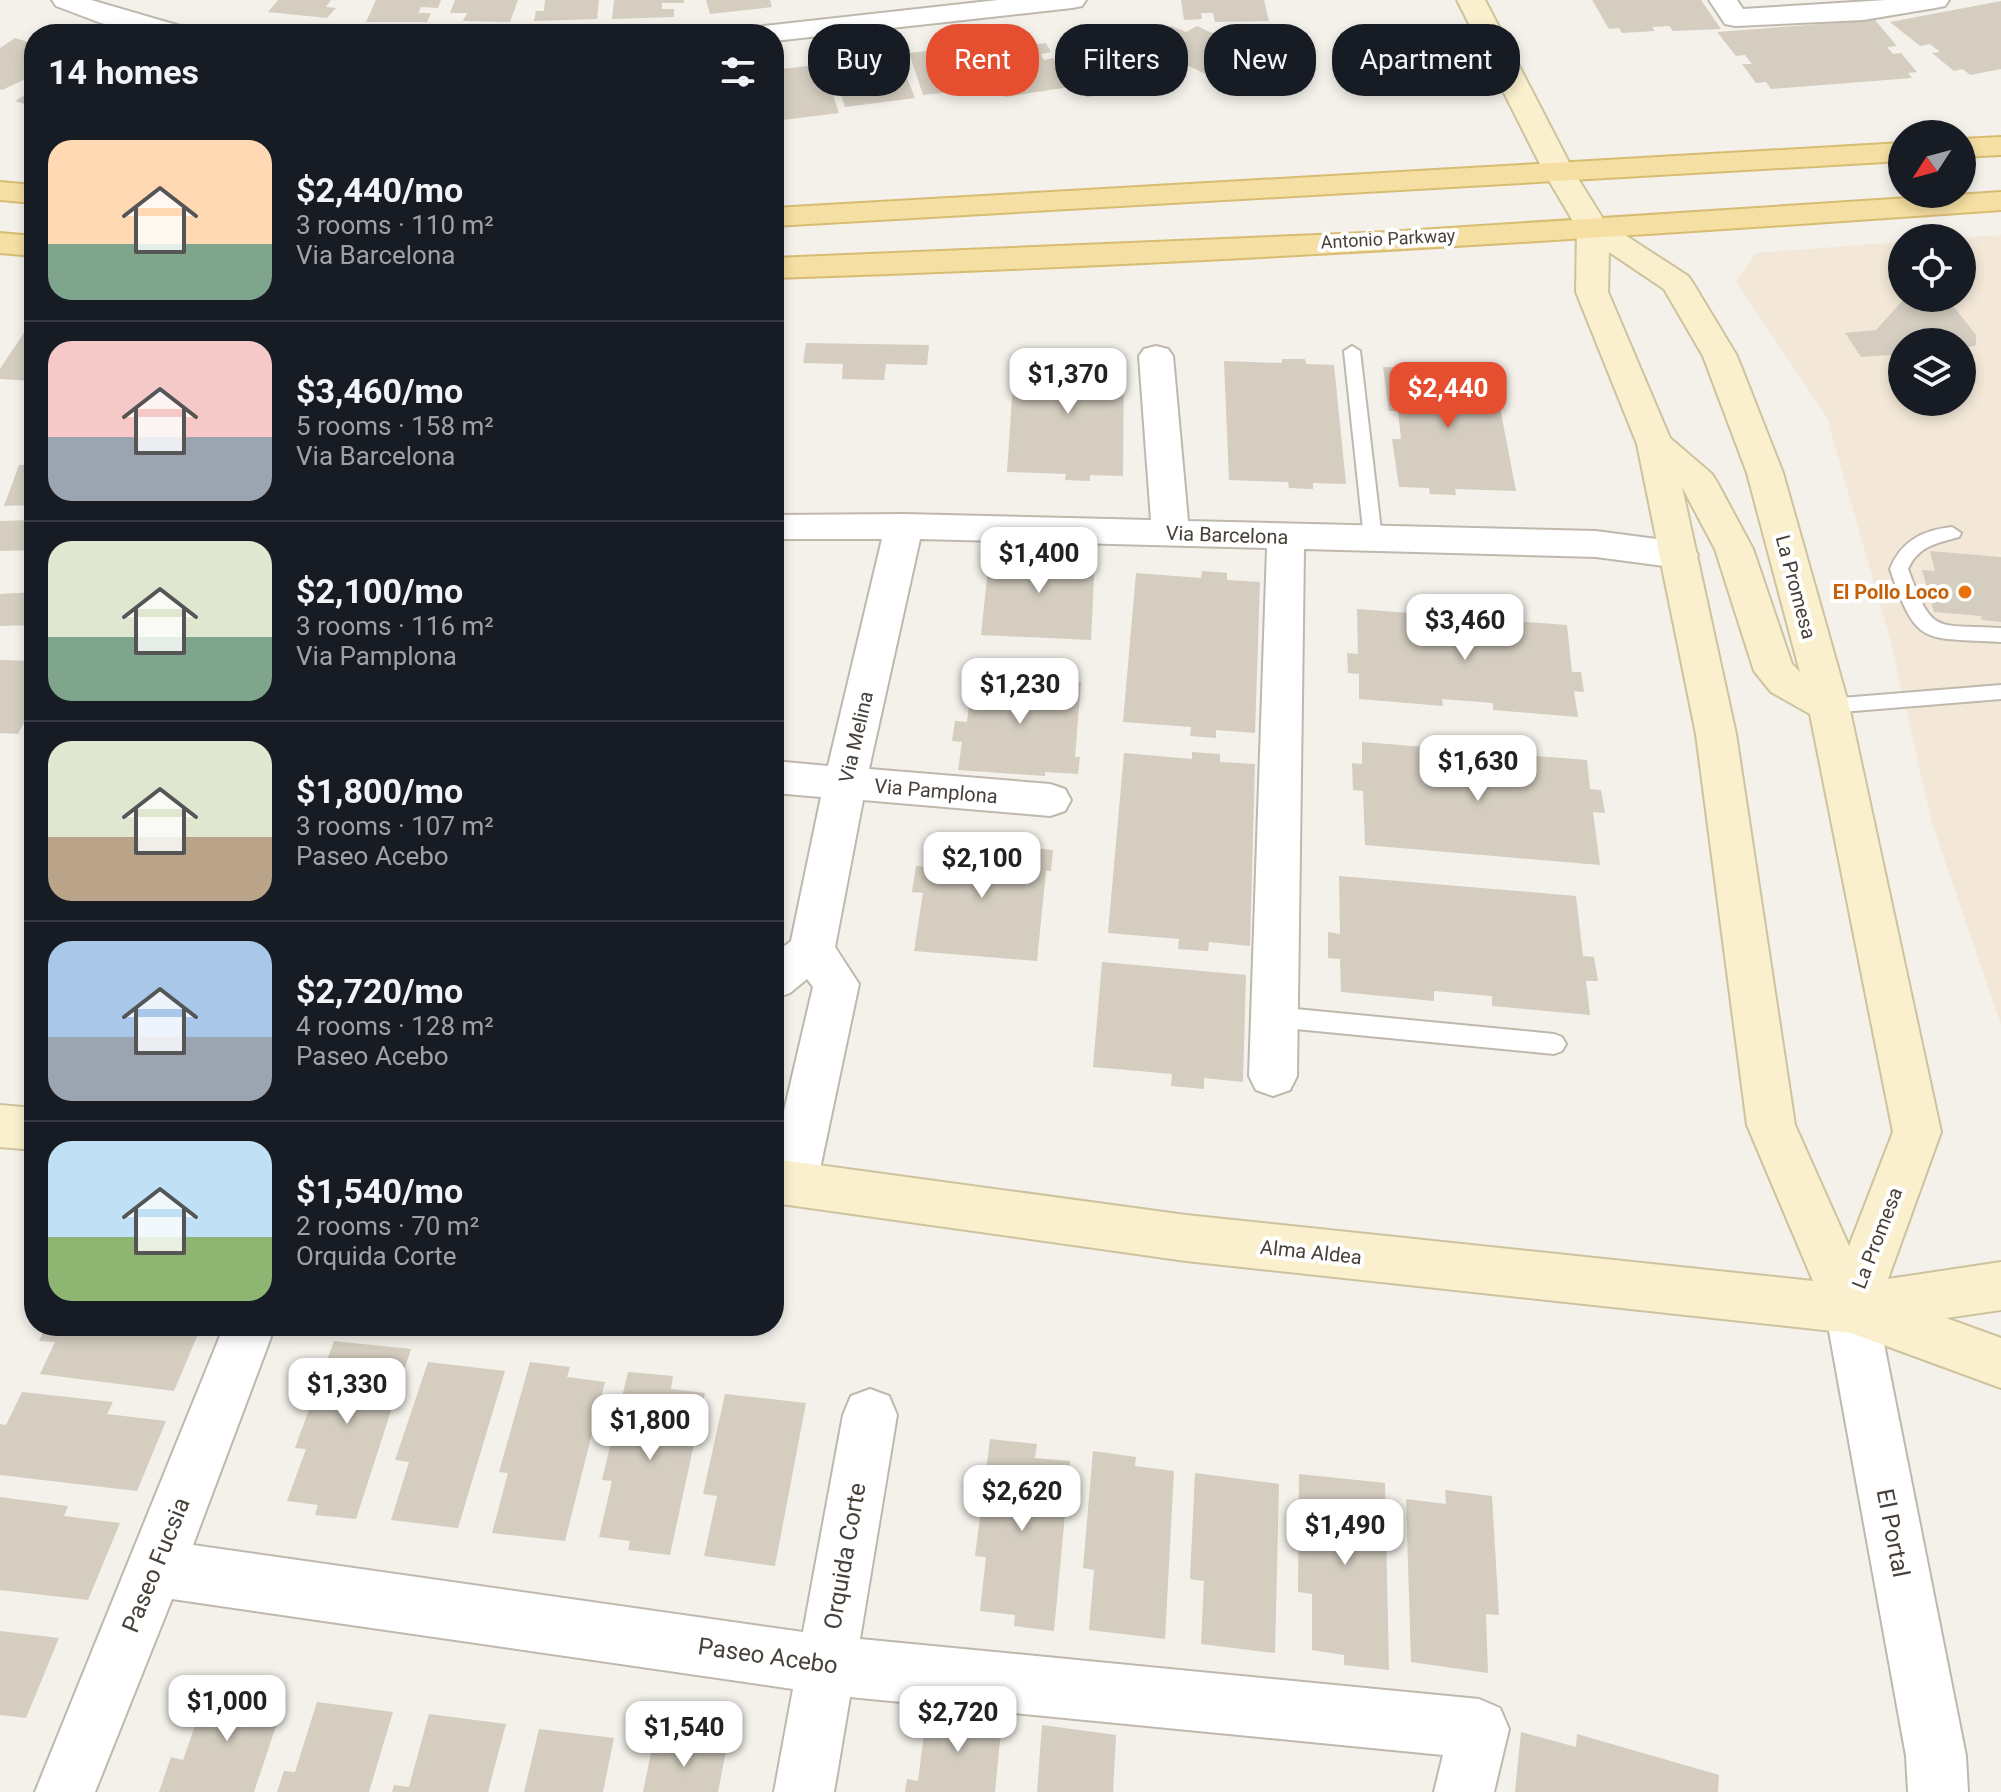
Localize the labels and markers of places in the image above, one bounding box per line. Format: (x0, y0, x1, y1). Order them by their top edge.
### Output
pin: $1,370 (1003, 348, 1133, 416)
pin: $2,440 (1383, 362, 1513, 430)
pin: $1,400 (974, 527, 1104, 595)
place label: El Pollo Loco (1833, 580, 1949, 604)
marker: El Pollo Loco (1956, 583, 1974, 601)
pin: $3,460 (1400, 594, 1530, 662)
pin: $1,230 (955, 658, 1085, 726)
pin: $1,630 (1413, 735, 1543, 803)
pin: $2,100 (917, 832, 1047, 900)
pin: $1,330 (282, 1358, 412, 1426)
pin: $1,800 (585, 1394, 715, 1462)
pin: $2,620 (957, 1465, 1087, 1533)
pin: $1,490 (1280, 1499, 1410, 1567)
pin: $1,000 (162, 1675, 292, 1743)
pin: $2,720 (893, 1686, 1023, 1754)
pin: $1,540 (619, 1701, 749, 1769)

